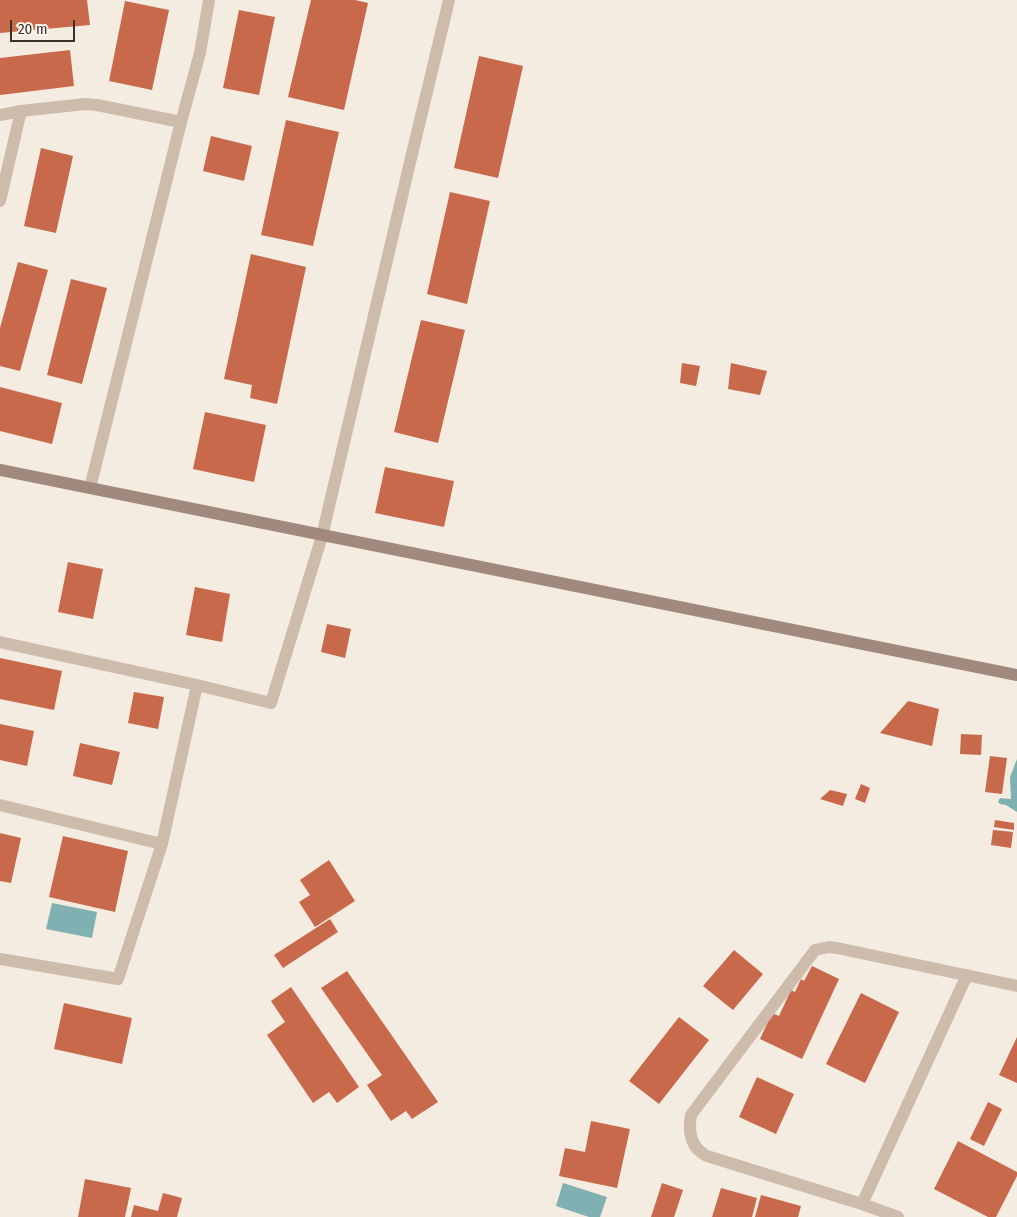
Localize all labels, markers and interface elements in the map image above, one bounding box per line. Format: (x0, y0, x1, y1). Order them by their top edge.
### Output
scale bar (12, 10, 78, 42)
text: 20 m (18, 20, 48, 38)

